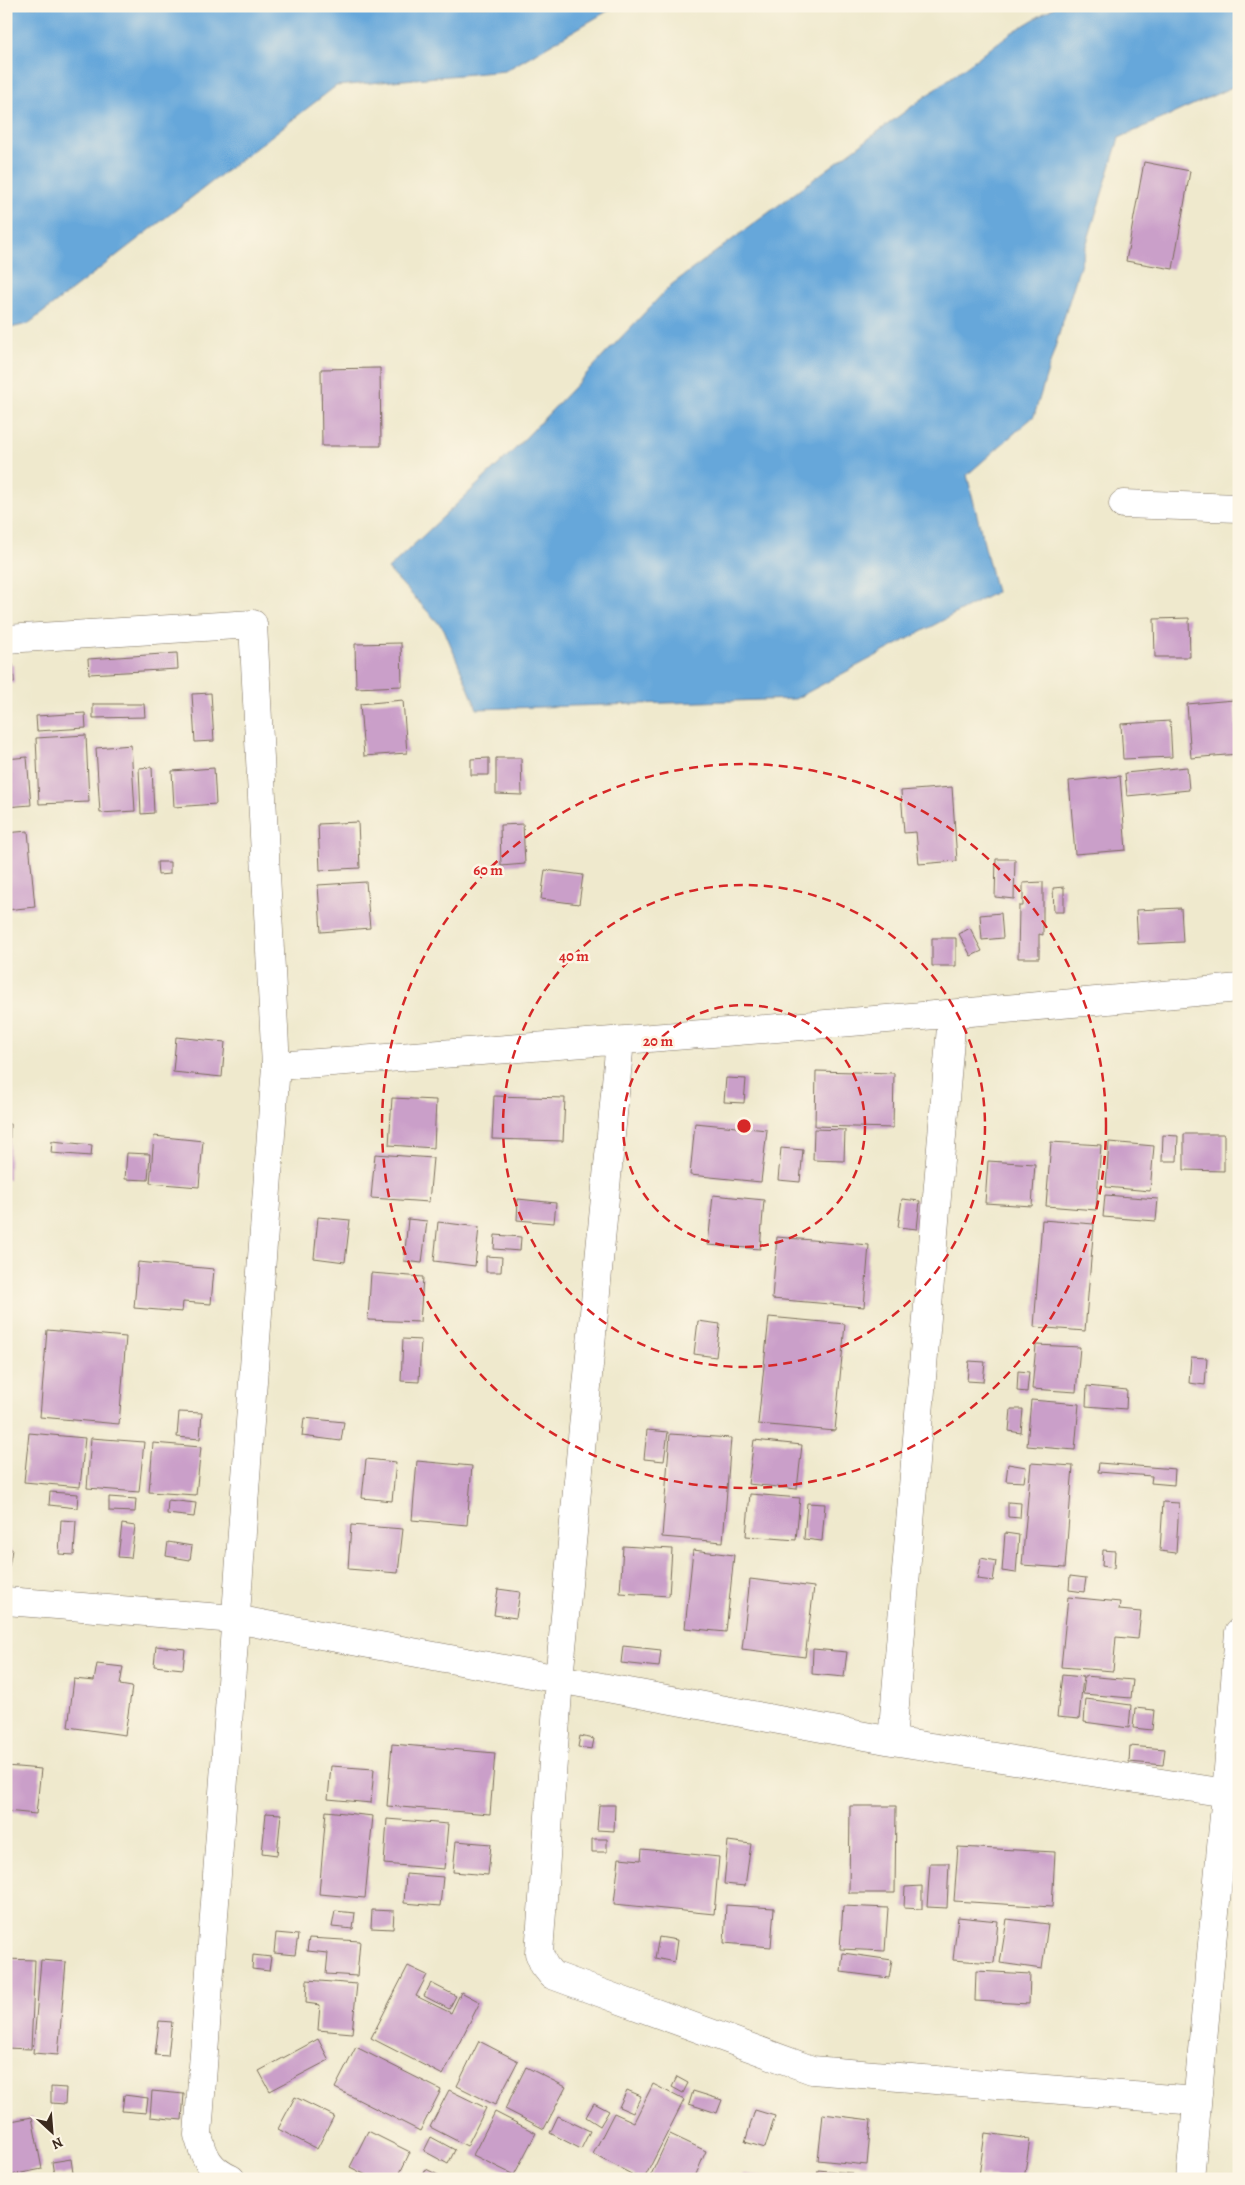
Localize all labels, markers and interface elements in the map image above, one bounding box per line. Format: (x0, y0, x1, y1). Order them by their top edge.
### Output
text: 60 m (473, 860, 503, 880)
text: 40 m (559, 946, 589, 966)
text: 20 m (643, 1031, 673, 1051)
centre of rings (735, 1117, 753, 1135)
north arrow (28, 2108, 78, 2158)
text: N (49, 2132, 66, 2154)

